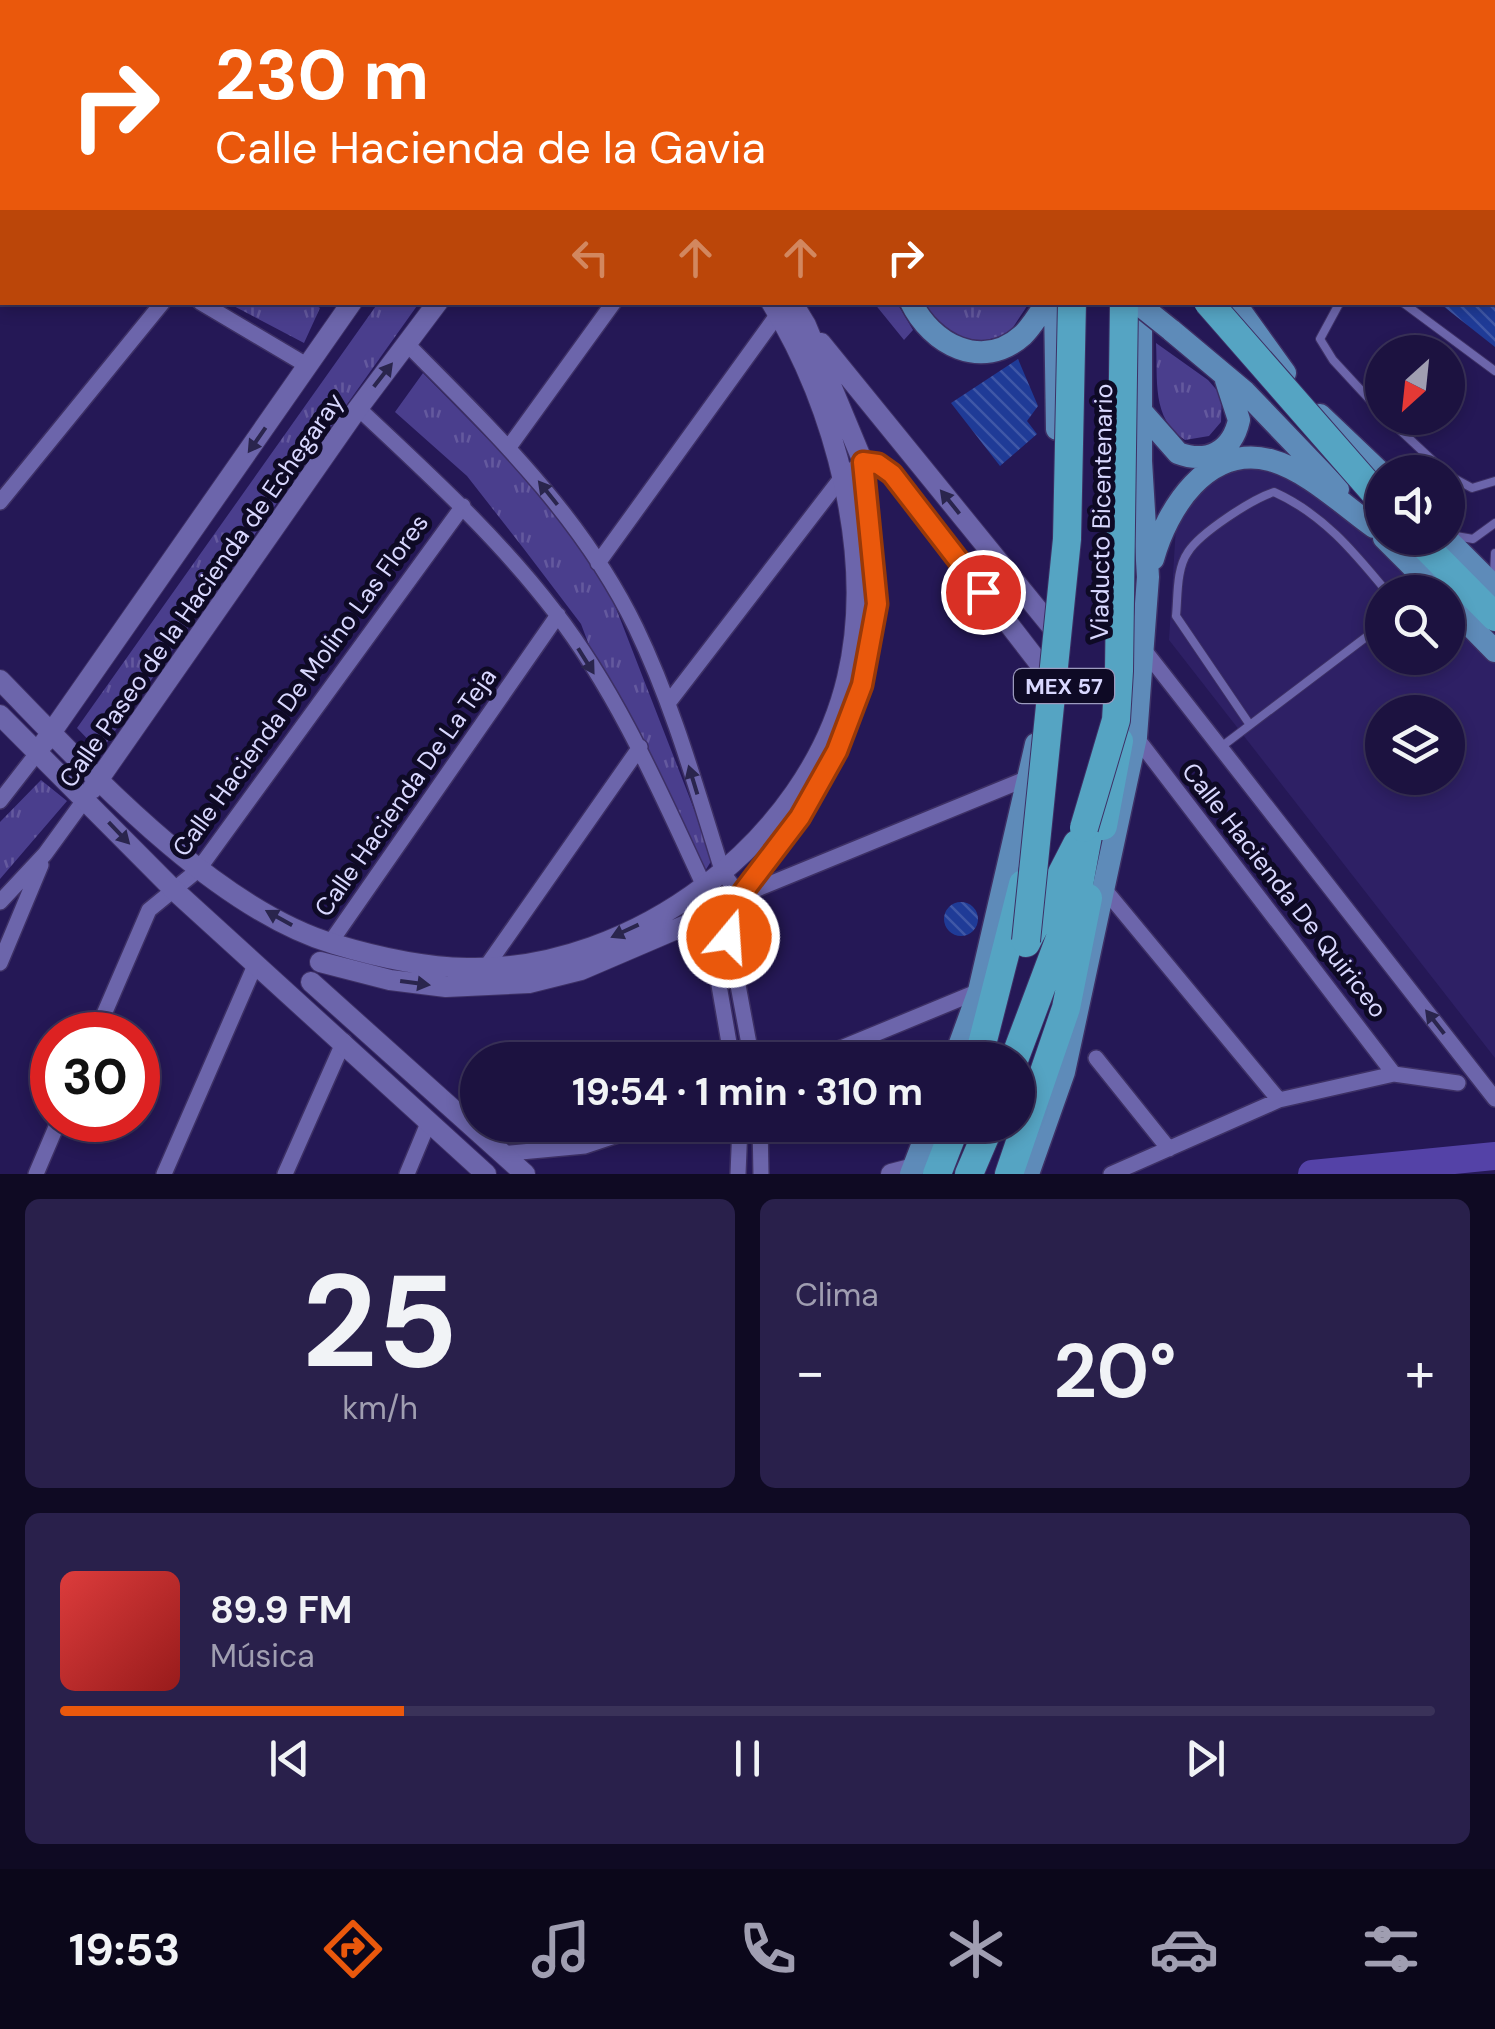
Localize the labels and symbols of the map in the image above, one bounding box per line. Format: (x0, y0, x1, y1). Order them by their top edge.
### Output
north arrow (1365, 335, 1465, 435)
one-way arrow (372, 362, 392, 388)
street label: Viaducto Bicentenario (1083, 383, 1120, 641)
street label: Calle Paseo de la Hacienda de Echegaray (52, 386, 351, 794)
one-way arrow (248, 427, 267, 453)
one-way arrow (538, 480, 559, 505)
one-way arrow (940, 490, 961, 515)
street label: Calle Hacienda De Molino Las Flores (165, 508, 436, 863)
pin (941, 550, 1026, 635)
one-way arrow (577, 647, 594, 675)
street label: Calle Hacienda De La Teja (307, 662, 504, 923)
road number: MEX 57 (1014, 669, 1114, 703)
street label: Calle Hacienda De Quiriceo (1175, 756, 1395, 1025)
one-way arrow (685, 765, 700, 795)
one-way arrow (107, 820, 130, 844)
position arrow (677, 885, 781, 989)
one-way arrow (265, 910, 293, 928)
one-way arrow (610, 923, 640, 939)
one-way arrow (400, 976, 431, 992)
one-way arrow (1425, 1010, 1446, 1035)
speed limit sign: 30 (30, 1012, 160, 1142)

